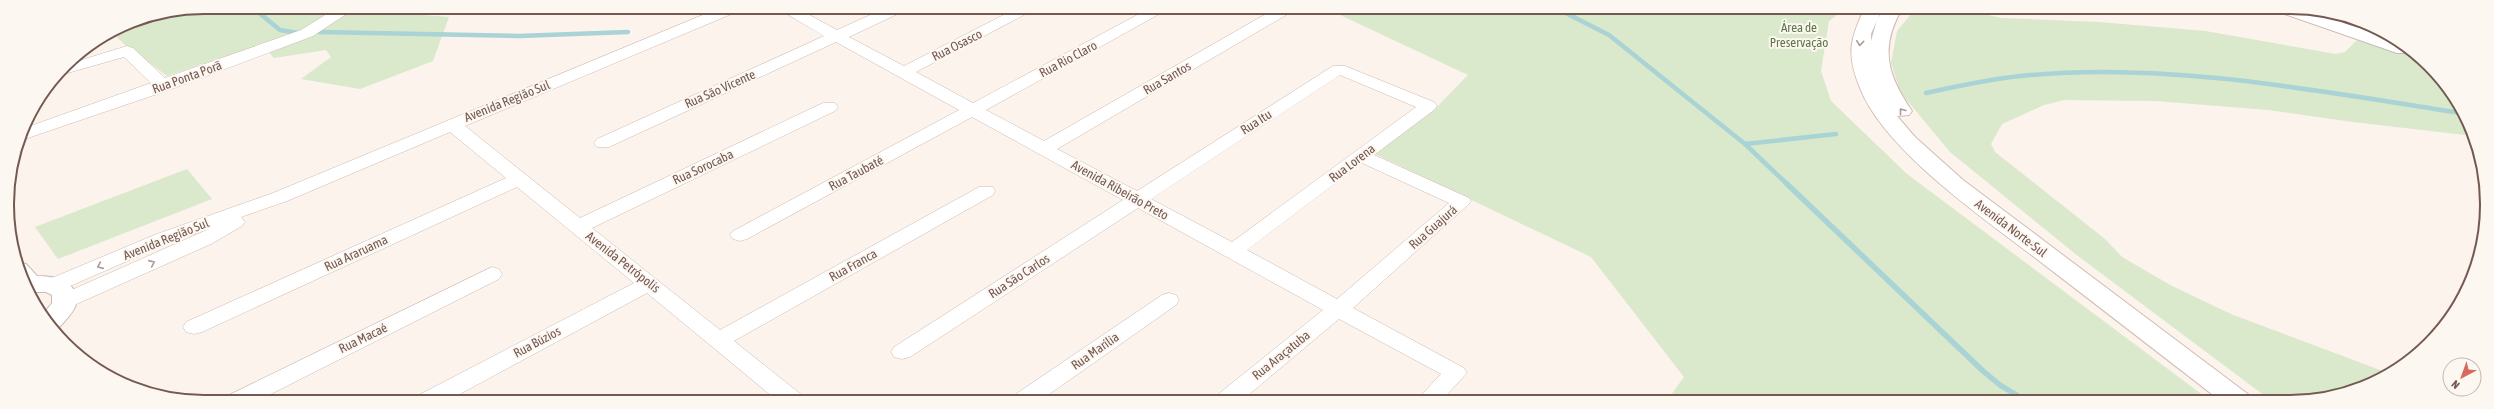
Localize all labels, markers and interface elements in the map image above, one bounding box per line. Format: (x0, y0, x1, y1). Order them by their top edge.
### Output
park label: Área de Preservação (1770, 20, 1828, 50)
street label: Rua Osasco (929, 26, 985, 64)
street label: Rua Rio Claro (1037, 38, 1099, 80)
one-way arrow (1856, 40, 1865, 46)
street label: Rua Ponta Porã (150, 58, 224, 96)
street label: Rua Santos (1140, 58, 1194, 98)
street label: Rua São Vicente (682, 67, 758, 111)
street label: Avenida Região Sul (462, 77, 552, 125)
street label: Rua Itu (1238, 106, 1274, 138)
one-way arrow (1900, 109, 1907, 116)
street label: Rua Lorena (1326, 141, 1378, 185)
street label: Rua Sorocaba (670, 146, 736, 188)
street label: Rua Taubaté (826, 152, 886, 194)
street label: Avenida Ribeirão Preto (1069, 157, 1171, 223)
street label: Avenida Norte-Sul (1972, 196, 2050, 260)
street label: Rua Guajurá (1406, 202, 1460, 252)
street label: Avenida Região Sul (121, 215, 211, 263)
street label: Avenida Petrópolis (583, 228, 663, 296)
street label: Rua Araruama (322, 232, 390, 274)
street label: Rua Franca (826, 246, 880, 284)
street label: Rua São Carlos (986, 250, 1053, 301)
one-way arrow (148, 260, 156, 268)
one-way arrow (96, 261, 104, 269)
street label: Rua Macaé (336, 320, 390, 356)
street label: Rua Búzios (511, 323, 564, 361)
street label: Rua Araçatuba (1249, 327, 1313, 383)
street label: Rua Marília (1068, 329, 1122, 373)
north arrow (2442, 357, 2482, 397)
text: N (2449, 378, 2462, 391)

